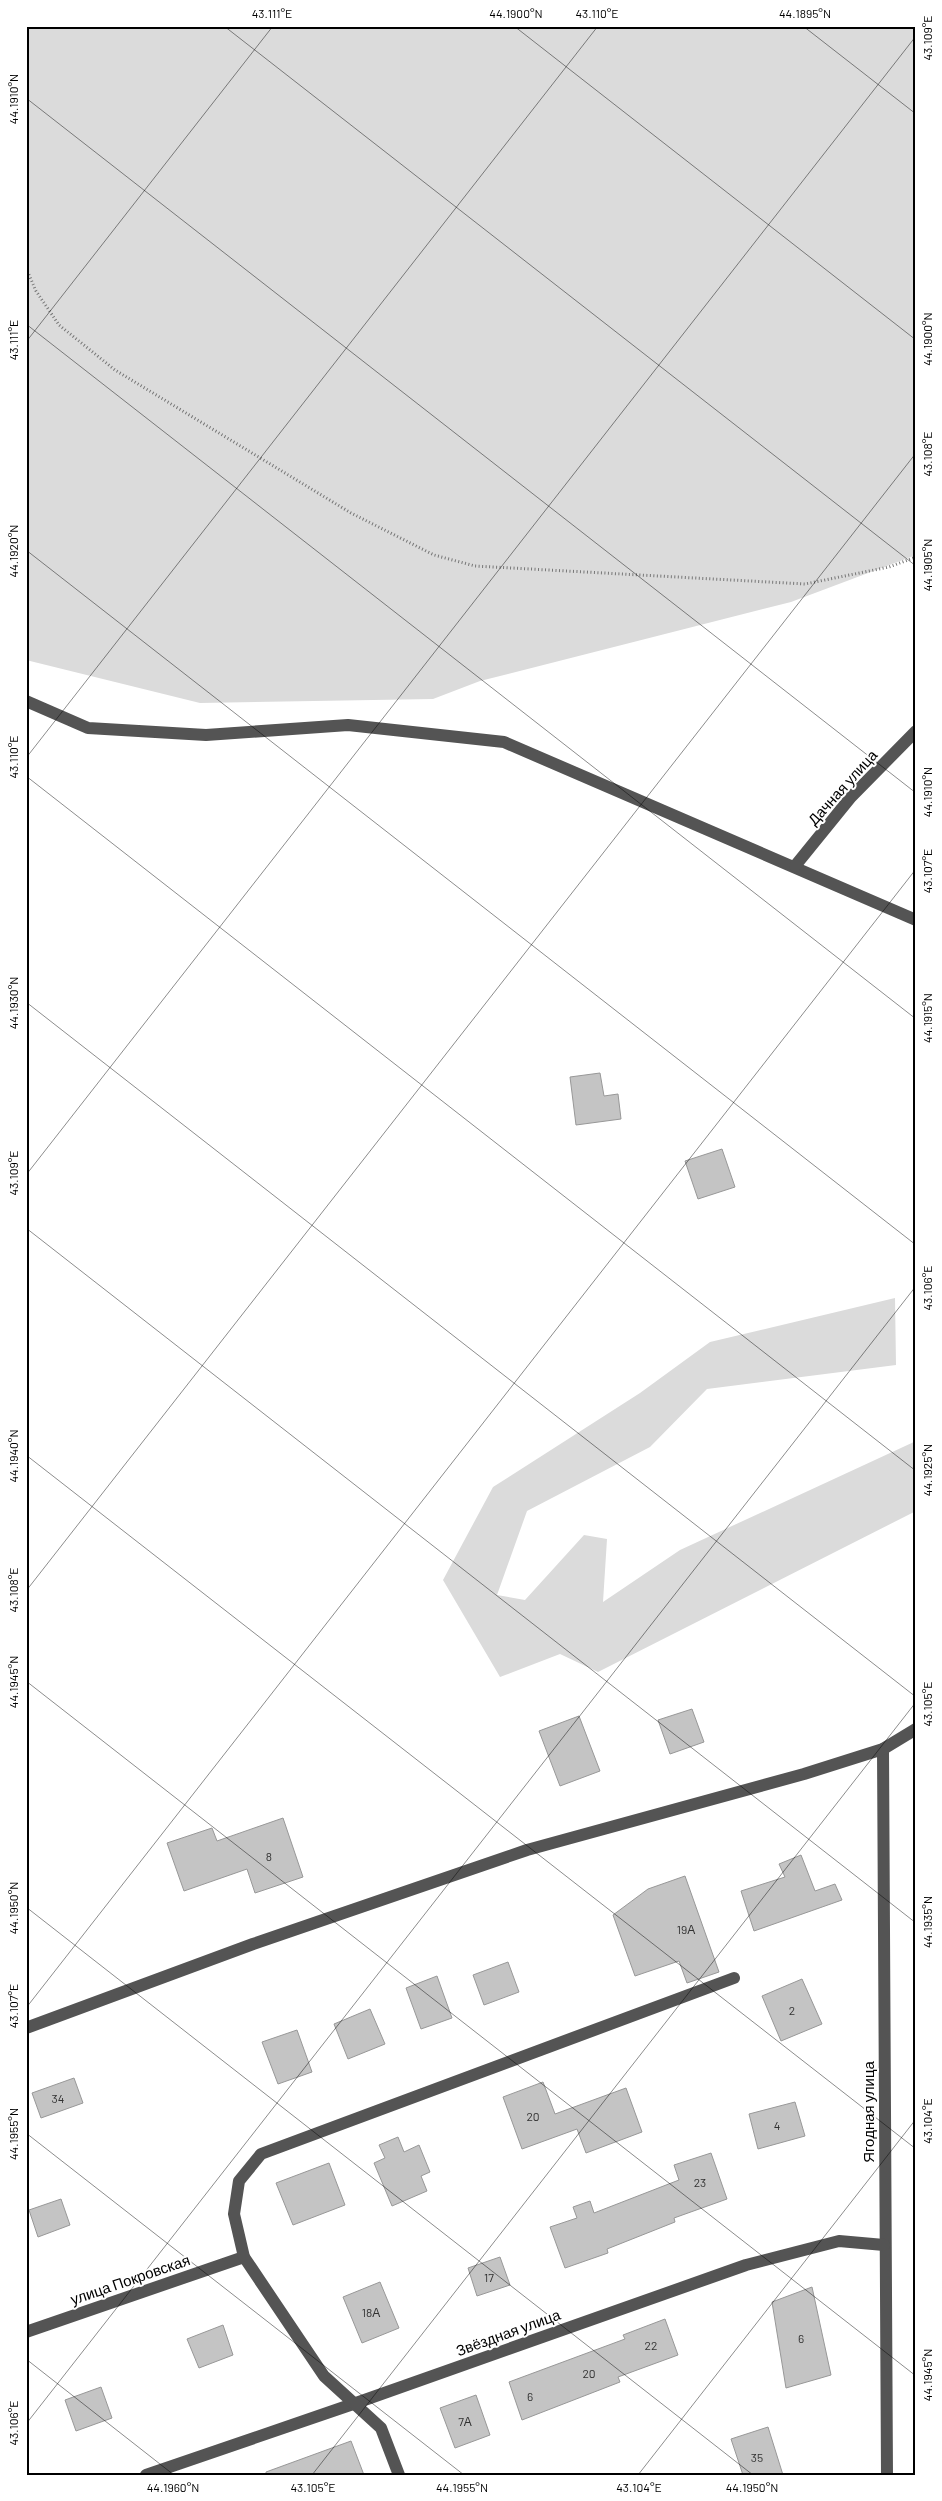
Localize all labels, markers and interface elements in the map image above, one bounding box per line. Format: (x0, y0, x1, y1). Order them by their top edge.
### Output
text: 43.111°E (252, 6, 292, 20)
text: 44.1900°N (489, 6, 543, 20)
text: 43.110°E (575, 6, 619, 20)
text: 44.1895°N (779, 6, 831, 20)
text: 43.109°E (920, 15, 934, 61)
text: 44.1910°N (6, 74, 20, 124)
text: 44.1900°N (920, 312, 934, 366)
text: 43.111°E (6, 320, 20, 360)
text: 43.108°E (920, 431, 934, 477)
text: 44.1920°N (6, 525, 20, 577)
text: 44.1905°N (920, 539, 934, 591)
text: 43.110°E (6, 735, 20, 779)
street label: Дачная улица (804, 745, 881, 828)
text: 44.1910°N (920, 767, 934, 817)
text: 43.107°E (920, 849, 934, 893)
text: 44.1930°N (6, 977, 20, 1029)
text: 44.1915°N (920, 993, 934, 1043)
text: 43.109°E (6, 1150, 20, 1196)
text: 43.106°E (920, 1265, 934, 1311)
text: 44.1940°N (6, 1429, 20, 1483)
text: 44.1925°N (920, 1444, 934, 1496)
text: 43.108°E (6, 1567, 20, 1613)
text: 44.1945°N (6, 1656, 20, 1708)
text: 43.105°E (920, 1681, 934, 1727)
house number: 8 (266, 1849, 272, 1863)
text: 44.1950°N (6, 1882, 20, 1934)
text: 44.1935°N (920, 1896, 934, 1948)
house number: 19А (677, 1922, 695, 1936)
text: 43.107°E (6, 1984, 20, 2028)
house number: 2 (789, 2003, 795, 2017)
street label: Ягодная улица (859, 2060, 877, 2163)
house number: 34 (52, 2091, 64, 2105)
text: 43.104°E (920, 2098, 934, 2144)
text: 44.1955°N (6, 2108, 20, 2160)
house number: 20 (526, 2109, 540, 2123)
house number: 4 (774, 2118, 780, 2132)
house number: 23 (694, 2175, 706, 2189)
street label: улица Покровская (68, 2250, 192, 2308)
house number: 17 (484, 2270, 494, 2284)
house number: 18А (362, 2305, 380, 2319)
street label: Звёздная улица (453, 2305, 563, 2359)
house number: 6 (798, 2331, 804, 2345)
house number: 22 (645, 2338, 657, 2352)
text: 44.1945°N (920, 2349, 934, 2401)
house number: 20 (582, 2366, 596, 2380)
house number: 6 (527, 2389, 533, 2403)
text: 43.106°E (6, 2400, 20, 2446)
house number: 7А (458, 2414, 472, 2428)
house number: 35 (751, 2450, 763, 2464)
text: 44.1960°N (147, 2480, 199, 2494)
text: 43.105°E (290, 2480, 336, 2494)
text: 44.1955°N (436, 2480, 488, 2494)
text: 43.104°E (616, 2480, 662, 2494)
text: 44.1950°N (726, 2480, 778, 2494)

